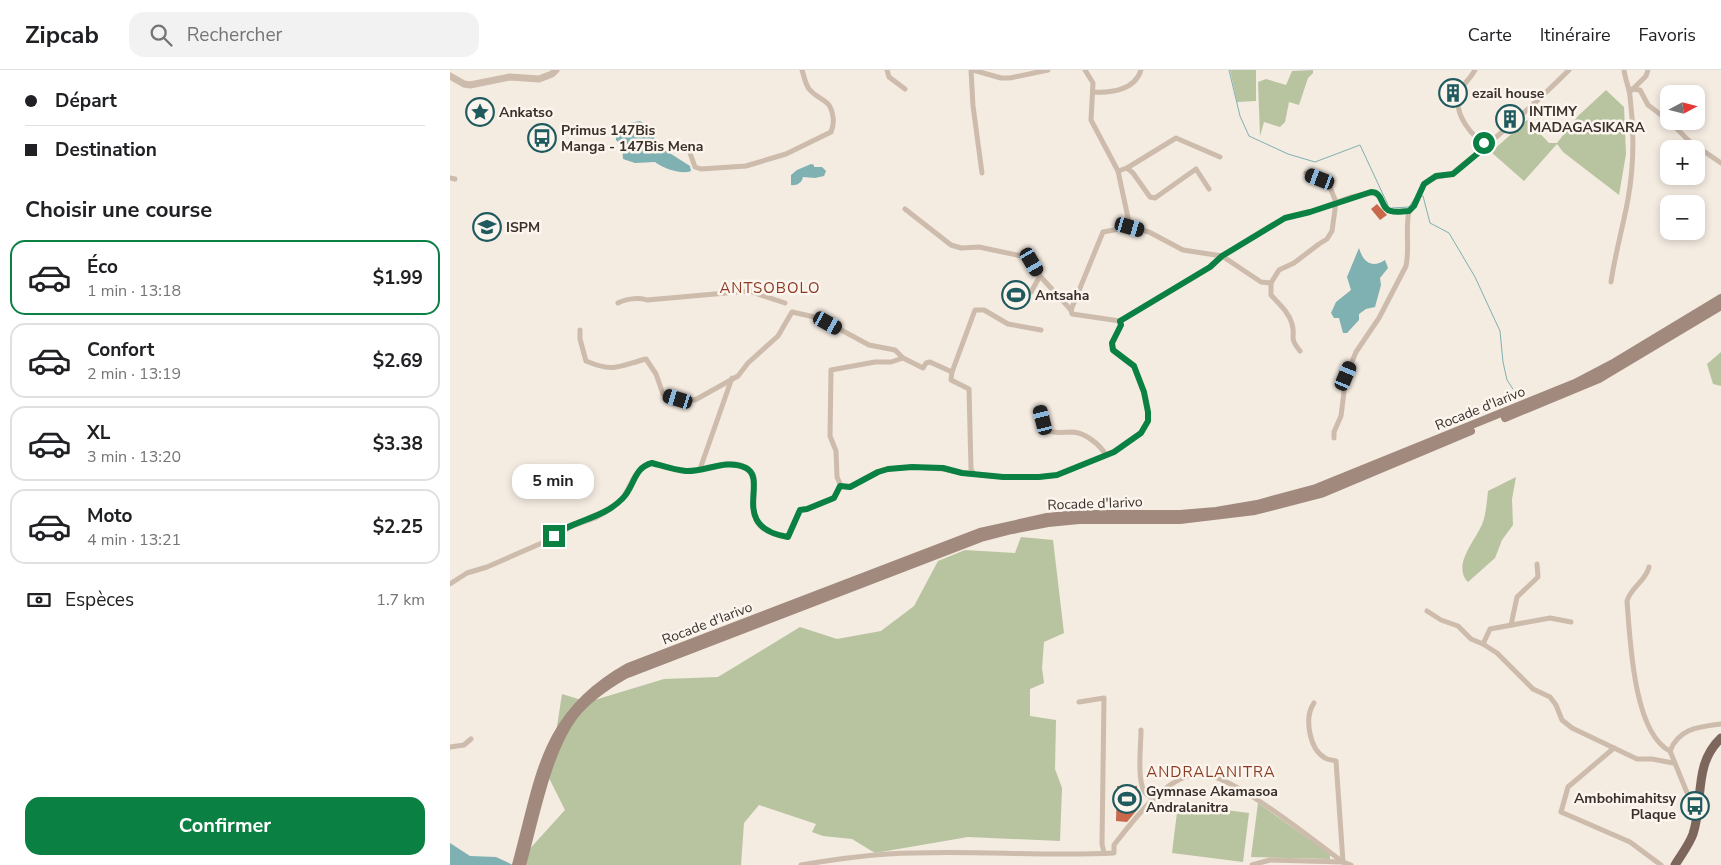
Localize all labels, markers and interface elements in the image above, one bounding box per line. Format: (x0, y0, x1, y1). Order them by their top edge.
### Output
search box (129, 12, 479, 57)
text: Zipcab (25, 19, 99, 51)
icon: search (147, 21, 175, 49)
text: Rechercher (187, 22, 282, 48)
text: Carte (1468, 23, 1512, 47)
text: Itinéraire (1540, 23, 1611, 47)
text: Favoris (1639, 23, 1696, 47)
building icon: ezail house (1438, 78, 1468, 108)
place label: ezail house (1472, 84, 1545, 103)
north arrow (1660, 85, 1705, 130)
map controls (1660, 85, 1705, 240)
text: Départ (55, 88, 117, 114)
place icon: Ankatso (465, 97, 495, 127)
place label: INTIMY MADAGASIKARA (1529, 102, 1645, 137)
place label: Ankatso (499, 103, 553, 122)
building icon: INTIMY MADAGASIKARA (1495, 104, 1525, 134)
place label: Primus 147Bis Manga - 147Bis Mena (561, 121, 703, 156)
bus stop icon: Primus 147Bis Manga - 147Bis Mena (527, 123, 557, 153)
route start (1473, 132, 1495, 154)
text: Destination (55, 137, 157, 163)
button: + (1660, 140, 1705, 185)
car (1303, 167, 1336, 191)
text: Choisir une course (25, 195, 212, 225)
button: − (1660, 195, 1705, 240)
school or university icon: ISPM (472, 212, 502, 242)
car (1113, 216, 1146, 238)
place label: ISPM (506, 218, 540, 237)
car (1018, 245, 1045, 279)
text: Éco (87, 254, 118, 280)
icon: car (27, 255, 72, 300)
text: $1.99 (373, 265, 423, 291)
district label: ANTSOBOLO (719, 278, 821, 298)
text: 1 min · 13:18 (87, 280, 181, 302)
sports icon: Antsaha (1001, 280, 1031, 310)
place label: Antsaha (1035, 286, 1089, 305)
car (811, 309, 844, 337)
text: Confort (87, 337, 154, 363)
icon: car (27, 338, 72, 383)
text: $2.69 (373, 348, 423, 374)
car (1333, 359, 1358, 393)
text: 2 min · 13:19 (87, 363, 181, 385)
street label: Rocade d'Iarivo (1432, 382, 1528, 435)
car (661, 387, 694, 411)
car (1032, 404, 1053, 436)
text: XL (87, 420, 110, 446)
icon: car (27, 421, 72, 466)
text: $3.38 (373, 431, 423, 457)
text: 3 min · 13:20 (87, 446, 181, 468)
callout: 5 min (513, 464, 595, 498)
text: 5 min (532, 470, 574, 492)
street label: Rocade d'Iarivo (1047, 492, 1143, 515)
text: Moto (87, 503, 133, 529)
icon: car (27, 504, 72, 549)
text: $2.25 (373, 514, 423, 540)
route end (543, 525, 565, 547)
text: 4 min · 13:21 (87, 529, 181, 551)
icon: cash (25, 586, 53, 614)
text: Espèces (65, 587, 134, 613)
text: 1.7 km (376, 589, 425, 611)
street label: Rocade d'Iarivo (659, 597, 755, 649)
district label: ANDRALANITRA (1146, 762, 1276, 782)
place label: Gymnase Akamasoa Andralanitra (1146, 782, 1278, 817)
sports icon: Gymnase Akamasoa Andralanitra (1112, 784, 1142, 814)
place label: Ambohimahitsy Plaque (1574, 789, 1677, 824)
bus stop icon: Ambohimahitsy Plaque (1680, 791, 1710, 821)
button: Confirmer (25, 797, 425, 855)

